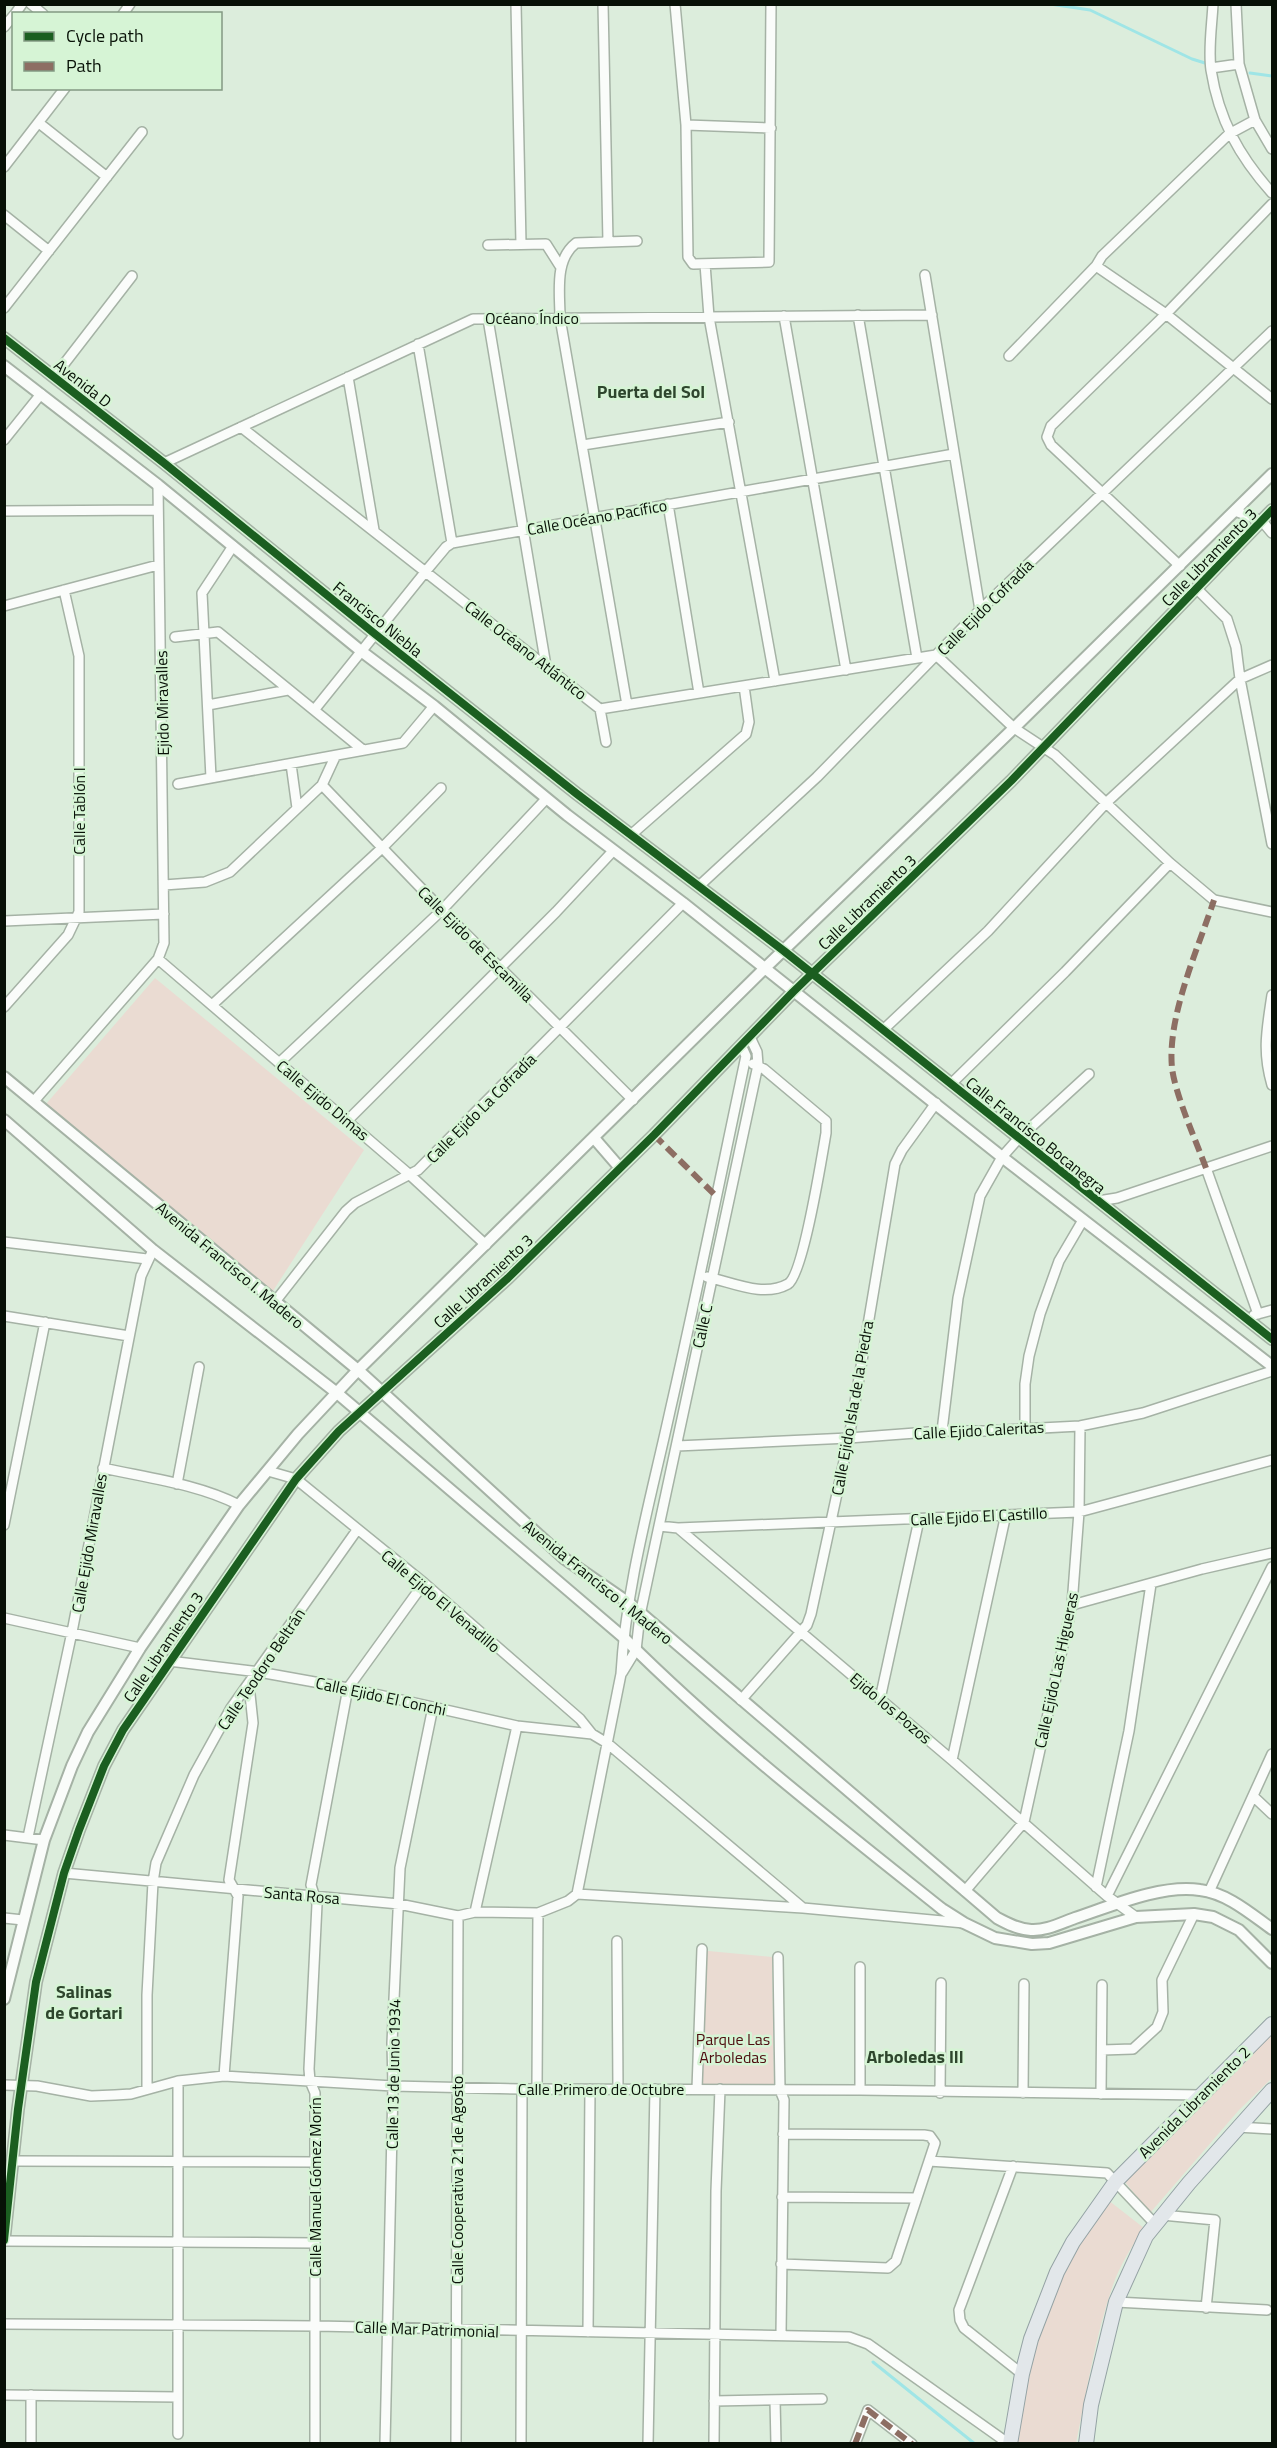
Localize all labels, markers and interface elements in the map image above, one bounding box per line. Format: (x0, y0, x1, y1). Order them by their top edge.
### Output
legend (12, 12, 222, 90)
text: Cycle path (66, 22, 144, 49)
text: Path (66, 52, 102, 79)
street label: Océano Índico (485, 306, 579, 330)
street label: Avenida D (49, 353, 117, 413)
district label: Puerta del Sol (597, 378, 705, 405)
street label: Calle Océano Pacífico (525, 493, 669, 541)
street label: Calle Libramiento 3 (1156, 502, 1262, 612)
street label: Calle Ejido Cofradía (931, 553, 1039, 661)
street label: Francisco Niebla (328, 575, 428, 663)
street label: Calle Océano Atlántico (460, 595, 592, 705)
street label: Ejido Miravalles (149, 650, 175, 756)
street label: Calle Tablón I (67, 767, 91, 855)
street label: Calle Libramiento 3 (812, 849, 922, 955)
street label: Calle Ejido de Escamilla (412, 880, 540, 1008)
street label: Calle Ejido La Cofradía (421, 1048, 541, 1168)
street label: Calle Ejido Dimas (271, 1054, 375, 1146)
street label: Calle Francisco Bocanegra (961, 1071, 1111, 1199)
street label: Avenida Francisco I. Madero (151, 1196, 309, 1334)
street label: Calle Libramiento 3 (428, 1228, 538, 1334)
street label: Calle C (686, 1301, 718, 1350)
street label: Calle Ejido Isla de la Piedra (825, 1319, 879, 1497)
street label: Calle Ejido Caleritas (913, 1415, 1045, 1445)
street label: Calle Ejido Miravalles (65, 1472, 113, 1614)
street label: Calle Ejido El Castillo (910, 1500, 1048, 1532)
street label: Avenida Francisco I. Madero (518, 1514, 678, 1650)
street label: Calle Ejido El Venadillo (376, 1544, 506, 1658)
street label: Calle Libramiento 3 (117, 1587, 209, 1707)
street label: Calle Ejido Las Higueras (1028, 1590, 1084, 1750)
street label: Calle Teodoro Beltrán (211, 1603, 311, 1735)
street label: Ejido los Pozos (845, 1667, 937, 1749)
street label: Calle Ejido El Conchi (314, 1670, 448, 1722)
street label: Santa Rosa (263, 1880, 341, 1910)
district label: Salinas de Gortari (45, 1978, 123, 2026)
street label: Calle 13 de Junio 1934 (380, 1999, 406, 2149)
park label: Parque Las Arboledas (696, 2027, 770, 2069)
street label: Avenida Libramiento 2 (1132, 2040, 1256, 2164)
district label: Arboledas lll (866, 2043, 964, 2070)
street label: Calle Cooperativa 21 de Agosto (445, 2076, 469, 2284)
street label: Calle Primero de Octubre (518, 2077, 684, 2101)
street label: Calle Manuel Gómez Morín (303, 2097, 327, 2277)
street label: Calle Mar Patrimonial (355, 2314, 499, 2344)

